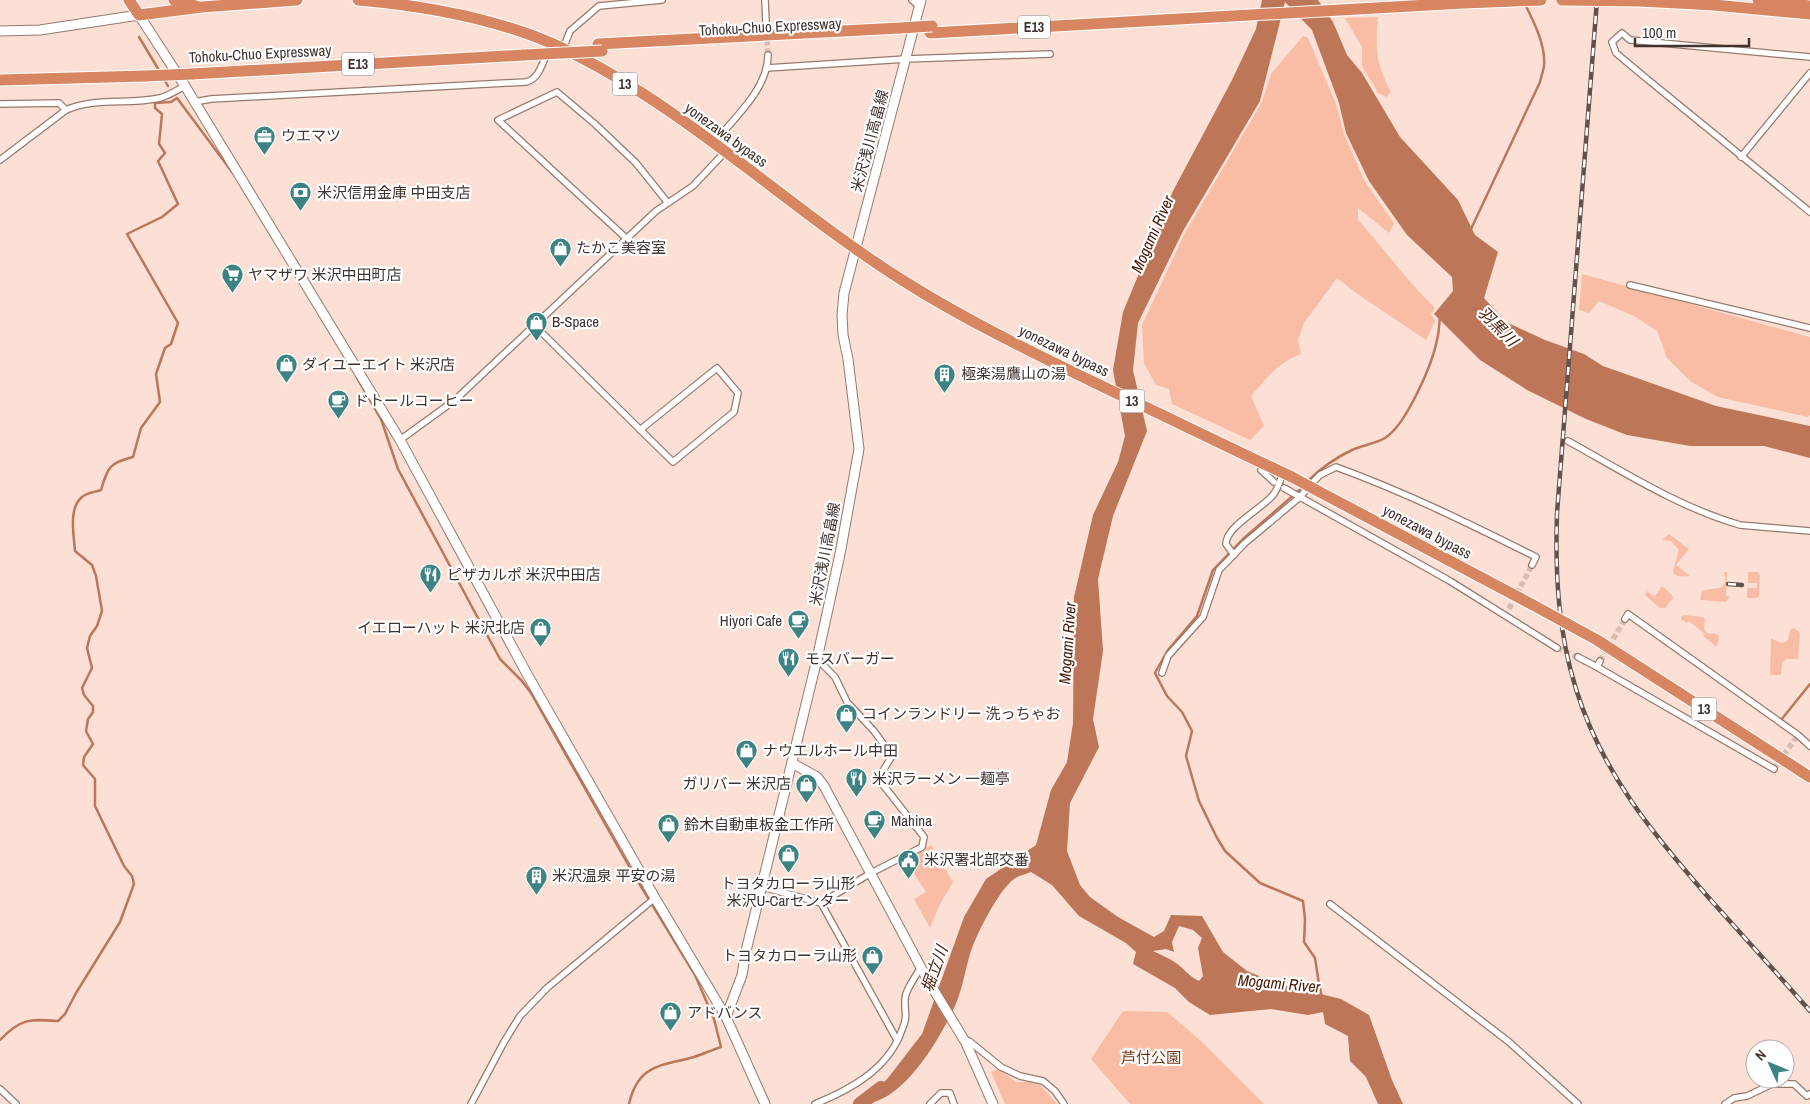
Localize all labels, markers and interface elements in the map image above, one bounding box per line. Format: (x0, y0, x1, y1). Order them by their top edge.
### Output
street label: Tohoku-Chuo Expressway (698, 12, 843, 41)
scale bar (1635, 15, 1749, 47)
road number: E13 (1018, 16, 1050, 38)
text: 100 m (1642, 22, 1676, 43)
street label: Tohoku-Chuo Expressway (188, 39, 333, 68)
road number: E13 (342, 52, 374, 76)
road number: 13 (612, 72, 638, 96)
street label: 米沢浅川高畠線 (846, 87, 893, 194)
street label: yonezawa bypass (681, 97, 772, 172)
office icon: ウエマツ (253, 124, 277, 155)
place label: ウエマツ (281, 125, 341, 146)
bank icon: 米沢信用金庫 中田支店 (289, 181, 313, 212)
place label: 米沢信用金庫 中田支店 (317, 182, 470, 203)
water label: Mogami River (1125, 191, 1179, 276)
shop icon: たかこ美容室 (548, 236, 572, 267)
place label: たかこ美容室 (576, 237, 666, 258)
supermarket icon: ヤマザワ 米沢中田町店 (220, 263, 244, 294)
place label: ヤマザワ 米沢中田町店 (248, 264, 401, 285)
water label: 羽黒川 (1473, 301, 1524, 352)
shop icon: B-Space (524, 310, 548, 341)
place label: B-Space (552, 311, 599, 332)
street label: yonezawa bypass (1016, 320, 1113, 381)
shop icon: ダイユーエイト 米沢店 (274, 353, 298, 384)
place label: ダイユーエイト 米沢店 (302, 354, 455, 375)
building icon: 極楽湯鷹山の湯 (933, 362, 957, 393)
place label: 極楽湯鷹山の湯 (961, 363, 1066, 384)
cafe icon: ドトールコーヒー (326, 389, 350, 420)
place label: ドトールコーヒー (354, 390, 474, 411)
road number: 13 (1120, 390, 1144, 412)
street label: yonezawa bypass (1379, 499, 1475, 564)
street label: 米沢浅川高畠線 (804, 500, 845, 607)
restaurant icon: ピザカルポ 米沢中田店 (419, 563, 443, 594)
place label: ピザカルポ 米沢中田店 (447, 564, 600, 585)
water label: Mogami River (1053, 601, 1081, 685)
cafe icon: Hiyori Cafe (786, 609, 810, 640)
place label: Hiyori Cafe (720, 610, 782, 631)
shop icon: イエローハット 米沢北店 (529, 616, 553, 647)
place label: イエローハット 米沢北店 (357, 617, 525, 638)
restaurant icon: モスバーガー (777, 647, 801, 678)
place label: モスバーガー (805, 648, 895, 669)
road number: 13 (1692, 698, 1716, 721)
shop icon: コインランドリー 洗っちゃお (834, 702, 858, 733)
place label: コインランドリー 洗っちゃお (862, 703, 1060, 724)
shop icon: ナウエルホール中田 (735, 739, 759, 770)
place label: ナウエルホール中田 (763, 740, 898, 761)
restaurant icon: 米沢ラーメン 一麺亭 (844, 767, 868, 798)
place label: 米沢ラーメン 一麺亭 (872, 768, 1010, 789)
shop icon: ガリバー 米沢店 (795, 772, 819, 803)
place label: ガリバー 米沢店 (683, 773, 791, 794)
cafe icon: Mahina (863, 809, 887, 840)
place label: Mahina (891, 810, 932, 831)
shop icon: 鈴木自動車板金工作所 (656, 813, 680, 844)
place label: 鈴木自動車板金工作所 (684, 814, 834, 835)
shop icon: トヨタカローラ山形 米沢U-Carセンター (776, 843, 800, 874)
public building icon: 米沢署北部交番 (896, 848, 920, 879)
place label: 米沢署北部交番 (924, 849, 1029, 870)
building icon: 米沢温泉 平安の湯 (524, 864, 548, 895)
place label: 米沢温泉 平安の湯 (552, 865, 675, 886)
place label: トヨタカローラ山形 米沢U-Carセンター (720, 873, 856, 911)
water label: 堀立川 (915, 941, 953, 995)
shop icon: トヨタカローラ山形 (861, 944, 885, 975)
place label: トヨタカローラ山形 (722, 945, 857, 966)
water label: Mogami River (1237, 968, 1322, 998)
shop icon: アドバンス (659, 1001, 683, 1032)
place label: アドバンス (687, 1002, 762, 1023)
north arrow (1745, 1039, 1795, 1089)
text: N (1751, 1046, 1770, 1064)
park label: 芦付公園 (1121, 1047, 1181, 1068)

